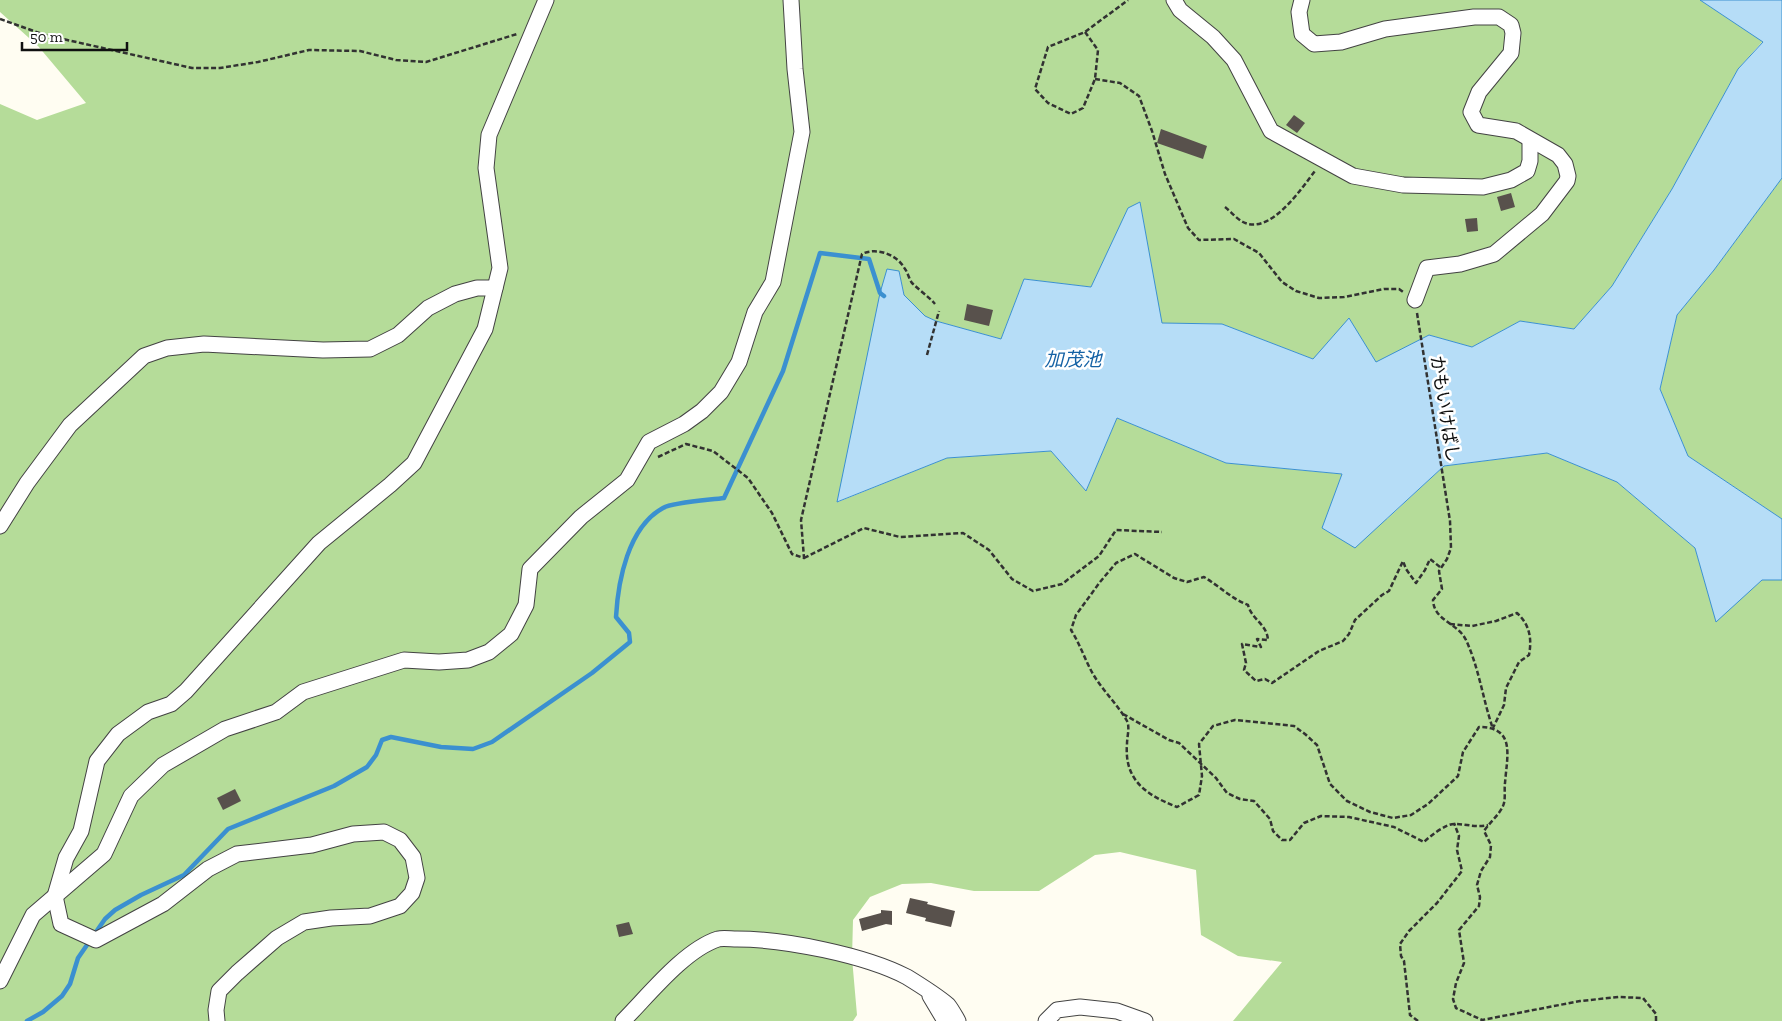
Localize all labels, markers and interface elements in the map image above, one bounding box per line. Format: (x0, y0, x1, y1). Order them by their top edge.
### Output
scale bar (22, 20, 128, 52)
text: 50 m (30, 28, 63, 46)
water label: 加茂池 (1044, 348, 1103, 371)
street label: かもいけばし (1426, 354, 1464, 464)

